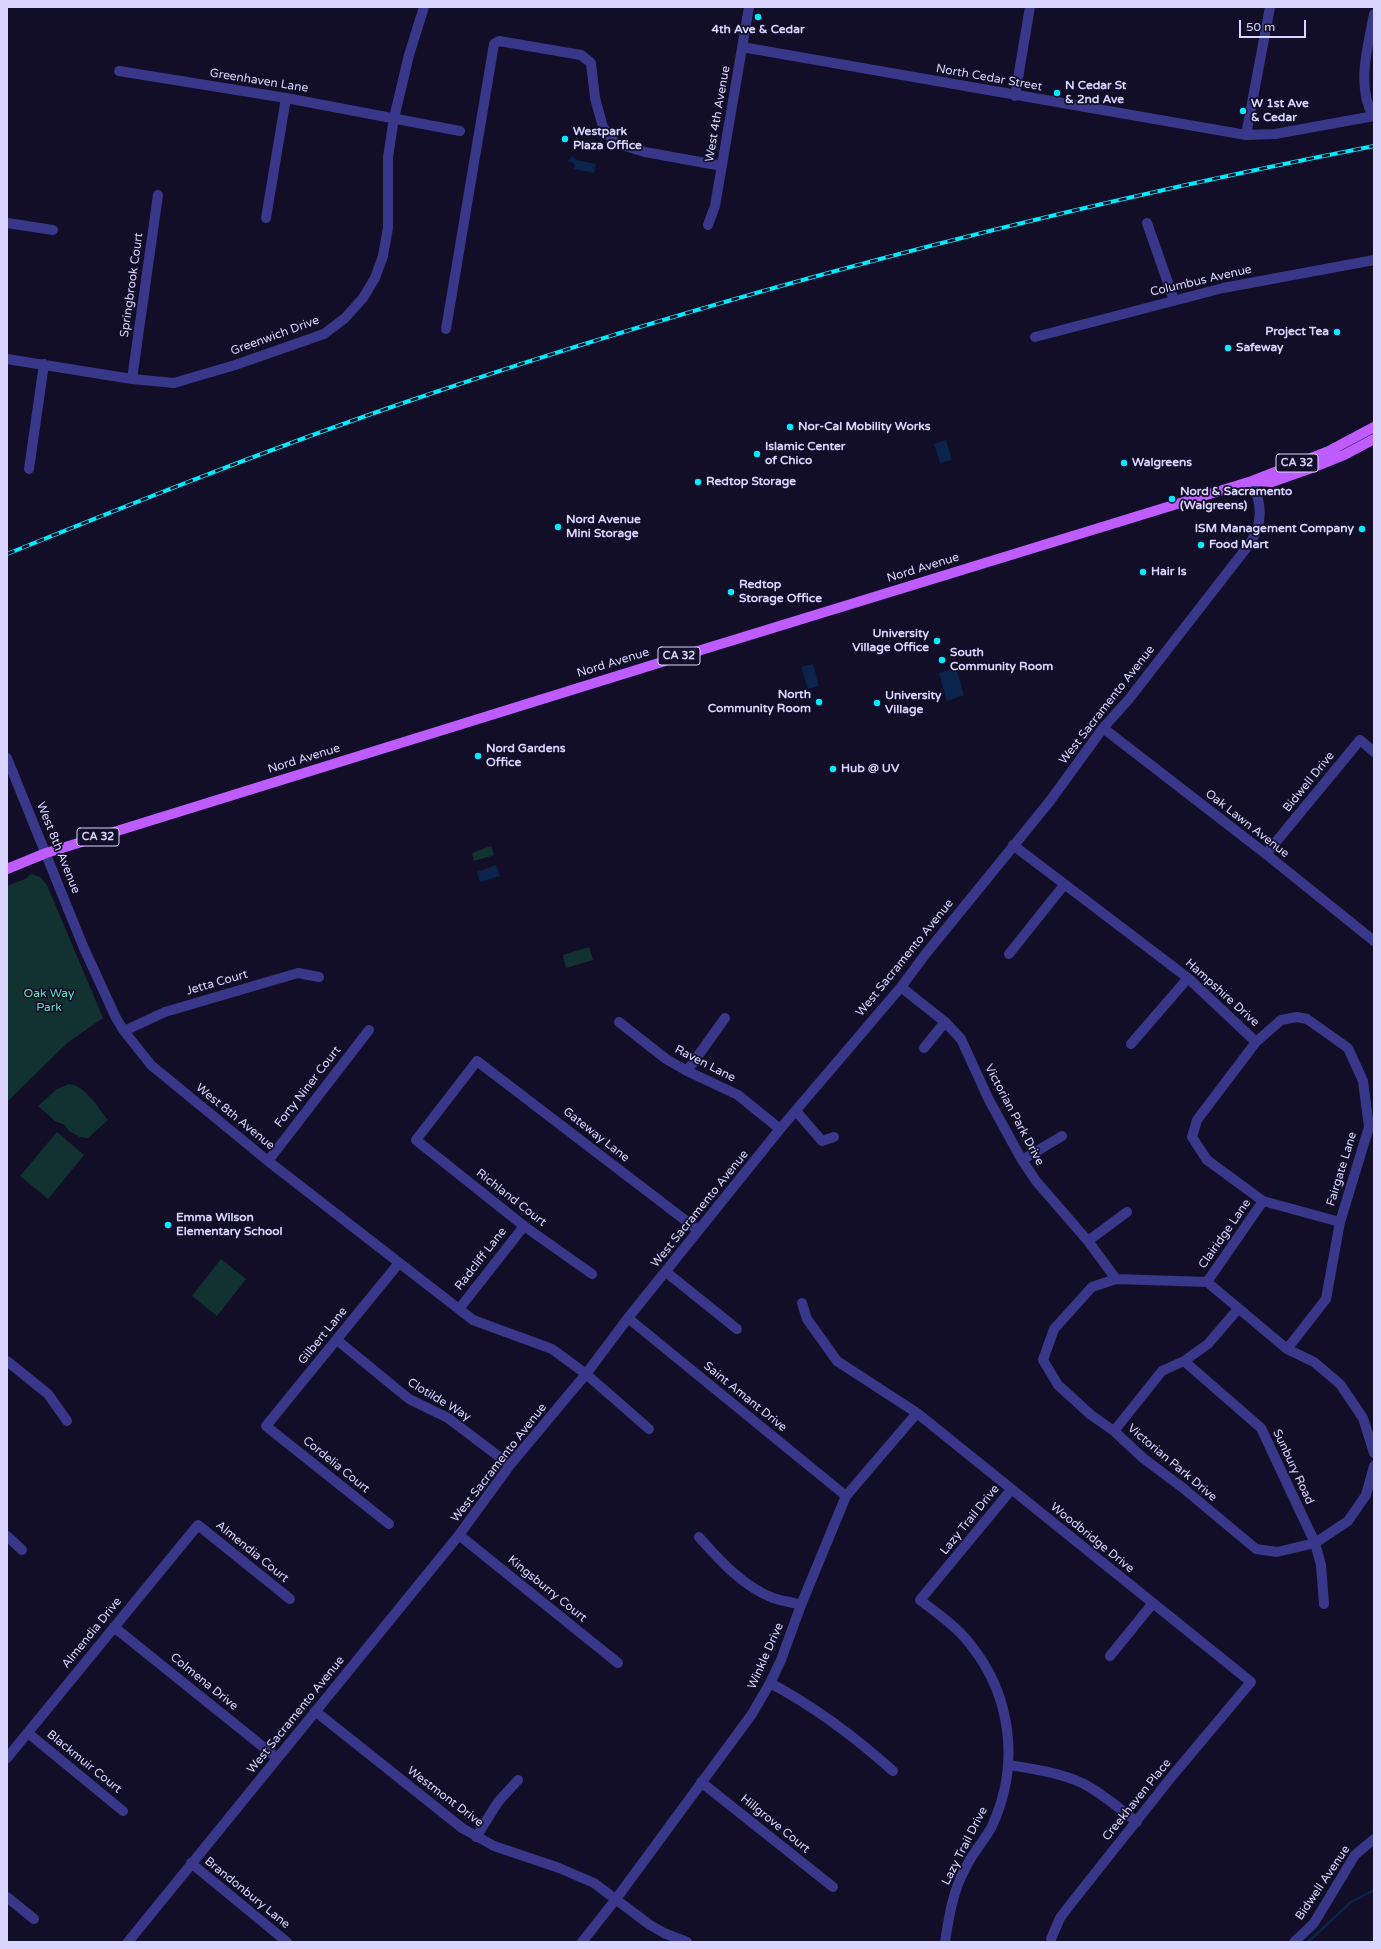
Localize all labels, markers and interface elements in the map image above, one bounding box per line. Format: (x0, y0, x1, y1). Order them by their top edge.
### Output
marker: 4th Ave & Cedar (753, 12, 763, 22)
scale bar (1241, 12, 1308, 38)
text: 50 m (1246, 20, 1275, 34)
place label: 4th Ave & Cedar (711, 23, 805, 37)
street label: North Cedar Street (935, 62, 1043, 94)
street label: West 4th Avenue (702, 65, 734, 163)
street label: Greenhaven Lane (209, 66, 309, 96)
place label: N Cedar St & 2nd Ave (1065, 79, 1126, 107)
marker: N Cedar St & 2nd Ave (1052, 88, 1062, 98)
place label: W 1st Ave & Cedar (1251, 97, 1309, 125)
marker: W 1st Ave & Cedar (1238, 106, 1248, 116)
place label: Westpark Plaza Office (573, 125, 642, 153)
marker: Westpark Plaza Office (560, 134, 570, 144)
street label: Springbrook Court (118, 232, 146, 338)
street label: Columbus Avenue (1149, 262, 1253, 300)
street label: Greenwich Drive (229, 313, 321, 359)
place label: Project Tea (1265, 325, 1329, 339)
marker: Project Tea (1332, 327, 1342, 337)
place label: Safeway (1236, 341, 1283, 355)
marker: Safeway (1223, 343, 1233, 353)
place label: Nor-Cal Mobility Works (798, 420, 931, 434)
marker: Nor-Cal Mobility Works (785, 422, 795, 432)
place label: Islamic Center of Chico (765, 440, 845, 468)
marker: Islamic Center of Chico (752, 449, 762, 459)
road number: CA 32 (1276, 454, 1318, 472)
place label: Walgreens (1132, 456, 1192, 470)
marker: Walgreens (1119, 458, 1129, 468)
place label: Redtop Storage (706, 475, 796, 489)
marker: Redtop Storage (693, 477, 703, 487)
place label: Nord & Sacramento (Walgreens) (1180, 485, 1292, 513)
marker: Nord & Sacramento (Walgreens) (1167, 494, 1177, 504)
place label: Nord Avenue Mini Storage (566, 513, 641, 541)
marker: Nord Avenue Mini Storage (553, 522, 563, 532)
place label: ISM Management Company (1195, 522, 1354, 536)
marker: ISM Management Company (1357, 524, 1367, 534)
place label: Food Mart (1209, 538, 1269, 552)
marker: Food Mart (1196, 540, 1206, 550)
street label: Nord Avenue (885, 550, 961, 586)
place label: Hair Is (1151, 565, 1187, 579)
marker: Hair Is (1138, 567, 1148, 577)
place label: Redtop Storage Office (739, 578, 822, 606)
marker: Redtop Storage Office (726, 587, 736, 597)
place label: University Village Office (852, 627, 929, 655)
marker: University Village Office (932, 636, 942, 646)
street label: West Sacramento Avenue (1056, 643, 1158, 767)
street label: Nord Avenue (575, 645, 651, 681)
place label: South Community Room (950, 646, 1053, 674)
road number: CA 32 (658, 647, 700, 665)
marker: South Community Room (937, 655, 947, 665)
place label: North Community Room (708, 688, 811, 716)
place label: University Village (885, 689, 942, 717)
marker: North Community Room (814, 697, 824, 707)
marker: University Village (872, 698, 882, 708)
street label: Nord Avenue (266, 741, 342, 777)
place label: Nord Gardens Office (486, 742, 566, 770)
street label: Bidwell Drive (1280, 749, 1338, 815)
marker: Nord Gardens Office (473, 751, 483, 761)
place label: Hub @ UV (841, 762, 899, 776)
marker: Hub @ UV (828, 764, 838, 774)
street label: Oak Lawn Avenue (1202, 787, 1292, 861)
street label: West 8th Avenue (33, 800, 83, 896)
road number: CA 32 (77, 828, 119, 846)
street label: West Sacramento Avenue (853, 897, 957, 1019)
street label: Hampshire Drive (1182, 956, 1262, 1030)
street label: Jetta Court (185, 967, 249, 999)
park label: Oak Way Park (24, 987, 74, 1015)
street label: Raven Lane (672, 1043, 738, 1085)
street label: Forty Niner Court (272, 1044, 344, 1130)
street label: Victorian Park Drive (981, 1062, 1047, 1168)
street label: West 8th Avenue (193, 1081, 277, 1153)
street label: Gateway Lane (560, 1105, 632, 1165)
street label: Fairgate Lane (1324, 1130, 1360, 1208)
street label: West Sacramento Avenue (648, 1148, 752, 1270)
street label: Richland Court (473, 1166, 549, 1230)
street label: Clairidge Lane (1196, 1197, 1254, 1271)
place label: Emma Wilson Elementary School (176, 1211, 283, 1239)
marker: Emma Wilson Elementary School (163, 1220, 173, 1230)
street label: Radcliff Lane (452, 1225, 510, 1293)
street label: Gilbert Lane (296, 1304, 350, 1368)
street label: Saint Amant Drive (700, 1359, 790, 1435)
street label: Clotilde Way (405, 1375, 473, 1425)
street label: West Sacramento Avenue (448, 1401, 550, 1525)
street label: Victorian Park Drive (1124, 1421, 1220, 1505)
street label: Sunbury Road (1269, 1427, 1317, 1507)
street label: Cordelia Court (300, 1434, 372, 1496)
street label: Lazy Trail Drive (937, 1482, 1003, 1558)
street label: Woodbridge Drive (1047, 1500, 1137, 1576)
street label: Almendia Court (213, 1518, 291, 1586)
street label: Kingsburry Court (505, 1553, 589, 1625)
street label: Almendia Drive (59, 1595, 125, 1671)
street label: Winkle Drive (745, 1621, 787, 1691)
street label: Colmena Drive (167, 1650, 241, 1714)
street label: West Sacramento Avenue (244, 1654, 348, 1776)
street label: Blackmuir Court (44, 1728, 124, 1796)
street label: Creekhaven Place (1100, 1756, 1174, 1844)
street label: Westmont Drive (404, 1764, 486, 1830)
street label: Hillgrove Court (737, 1792, 813, 1856)
street label: Lazy Trail Drive (939, 1805, 991, 1887)
street label: Bidwell Avenue (1293, 1843, 1353, 1923)
street label: Brandonbury Lane (201, 1854, 293, 1932)

